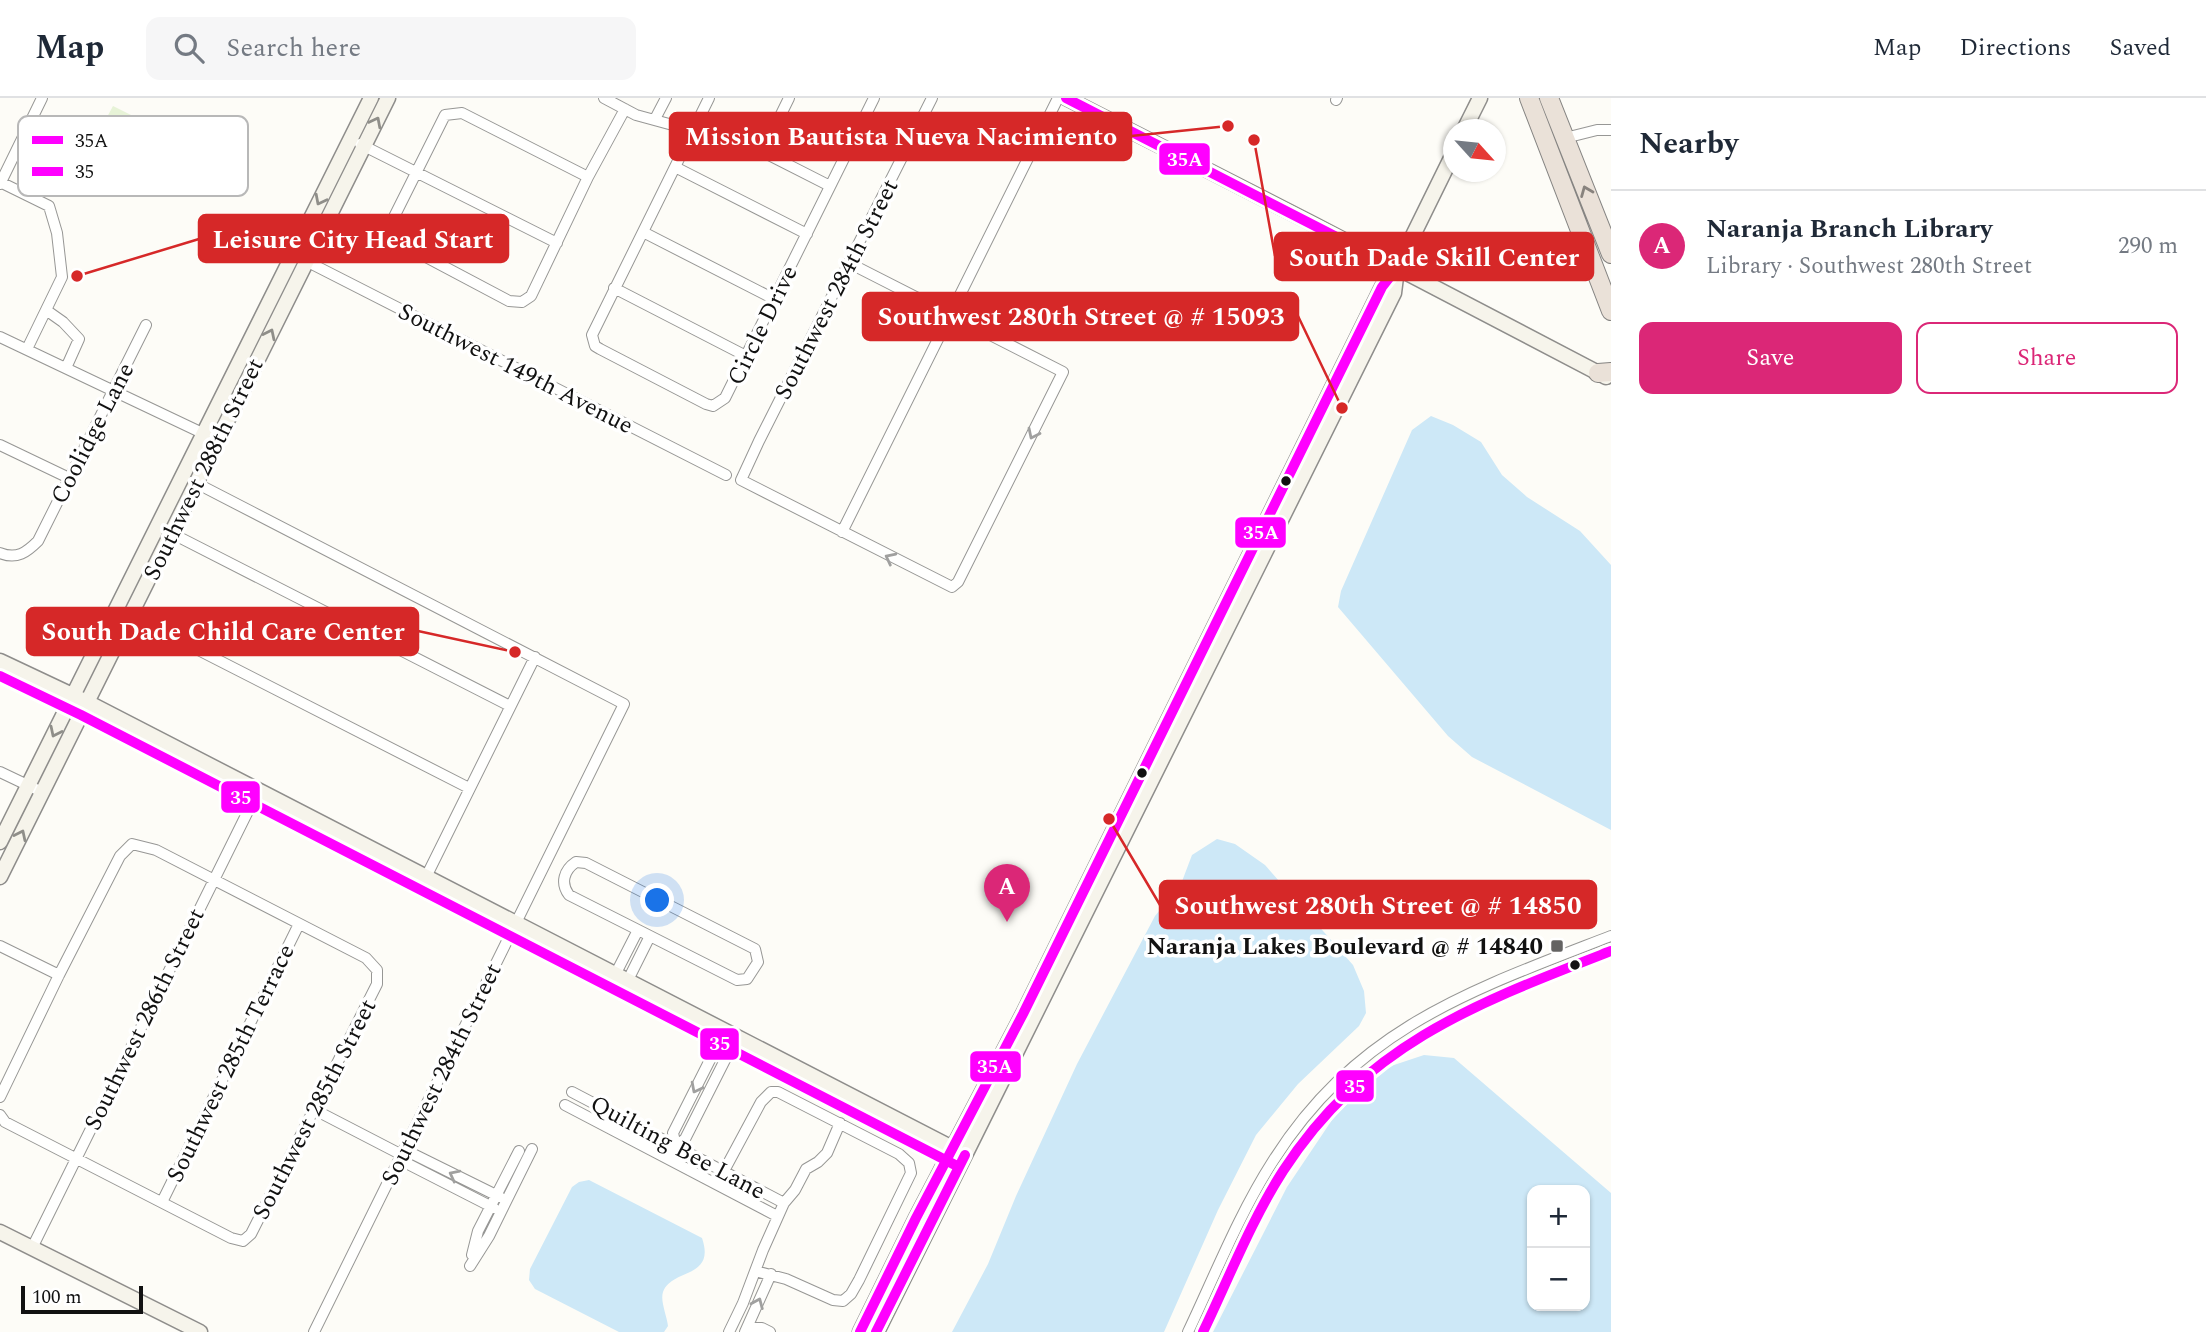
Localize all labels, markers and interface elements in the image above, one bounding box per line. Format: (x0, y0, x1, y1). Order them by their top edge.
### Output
search box (146, 17, 636, 80)
text: Map (35, 23, 104, 73)
text: Search here (226, 28, 361, 68)
icon: search (170, 29, 208, 67)
text: Map (1873, 30, 1921, 66)
text: Directions (1959, 30, 2071, 66)
text: Saved (2109, 30, 2171, 66)
callout: Mission Bautista Nueva Nacimiento (670, 113, 1131, 160)
legend (18, 116, 248, 196)
one-way arrow (367, 117, 381, 129)
text: Mission Bautista Nueva Nacimiento (685, 117, 1117, 157)
north arrow (1443, 119, 1506, 182)
text: Nearby (1639, 121, 1738, 167)
text: 35A (75, 127, 108, 156)
line badge: 35A (1158, 142, 1211, 176)
text: 35A (1167, 146, 1203, 175)
text: 35 (75, 158, 94, 187)
street label: Southwest 284th Street (766, 173, 908, 406)
one-way arrow (1580, 186, 1594, 198)
one-way arrow (314, 193, 328, 205)
text: Naranja Branch Library (1706, 209, 1992, 249)
callout: Leisure City Head Start (199, 215, 508, 262)
text: Leisure City Head Start (213, 220, 493, 260)
text: A (1653, 229, 1671, 264)
text: 290 m (2118, 229, 2178, 264)
callout: South Dade Skill Center (1275, 233, 1593, 280)
text: South Dade Skill Center (1289, 238, 1580, 278)
text: Library · Southwest 280th Street (1706, 249, 2032, 284)
street label: Circle Drive (718, 259, 807, 391)
callout: Southwest 280th Street @ # 15093 (863, 293, 1298, 340)
street label: Southwest 149th Avenue (392, 294, 639, 444)
text: Southwest 280th Street @ # 15093 (877, 297, 1285, 337)
button: Save (1639, 322, 1902, 394)
button: Share (1916, 322, 2178, 394)
one-way arrow (261, 329, 275, 341)
street label: Southwest 288th Street (134, 352, 273, 587)
street label: Coolidge Lane (42, 356, 144, 510)
one-way arrow (1027, 427, 1041, 439)
unlabelled marker (1279, 474, 1293, 488)
line badge: 35A (1234, 516, 1287, 549)
text: 35A (1243, 519, 1279, 548)
one-way arrow (885, 552, 898, 566)
callout: South Dade Child Care Center (27, 608, 418, 655)
text: South Dade Child Care Center (41, 612, 405, 652)
one-way arrow (49, 725, 63, 737)
unlabelled marker (1135, 766, 1149, 780)
line badge: 35 (220, 780, 261, 814)
text: 35 (230, 784, 252, 813)
one-way arrow (13, 830, 27, 842)
pin: A (984, 864, 1030, 922)
callout: Southwest 280th Street @ # 14850 (1160, 881, 1596, 928)
your location (640, 883, 674, 917)
text: Southwest 280th Street @ # 14850 (1174, 886, 1582, 926)
street label: Southwest 286th Street (75, 902, 214, 1137)
place label: Naranja Lakes Boulevard @ # 14840 (1147, 929, 1543, 965)
street label: Southwest 285th Terrace (157, 938, 304, 1189)
marker: Naranja Lakes Boulevard @ # 14840 (1549, 938, 1565, 954)
street label: Southwest 284th Street (372, 957, 511, 1192)
unlabelled marker (1568, 958, 1582, 972)
street label: Southwest 285th Street (244, 993, 386, 1226)
line badge: 35 (699, 1027, 740, 1061)
text: 35 (709, 1030, 731, 1059)
line badge: 35A (969, 1050, 1022, 1083)
text: 35A (977, 1053, 1013, 1082)
line badge: 35 (1335, 1069, 1375, 1103)
text: 35 (1344, 1073, 1366, 1102)
one-way arrow (691, 1081, 705, 1093)
street label: Quilting Bee Lane (583, 1086, 772, 1209)
one-way arrow (449, 1169, 462, 1183)
map controls (1527, 1185, 1590, 1311)
button: + (1527, 1185, 1590, 1248)
button: − (1527, 1248, 1590, 1311)
scale bar (21, 1283, 144, 1315)
text: 100 m (32, 1283, 82, 1312)
one-way arrow (750, 1298, 764, 1310)

